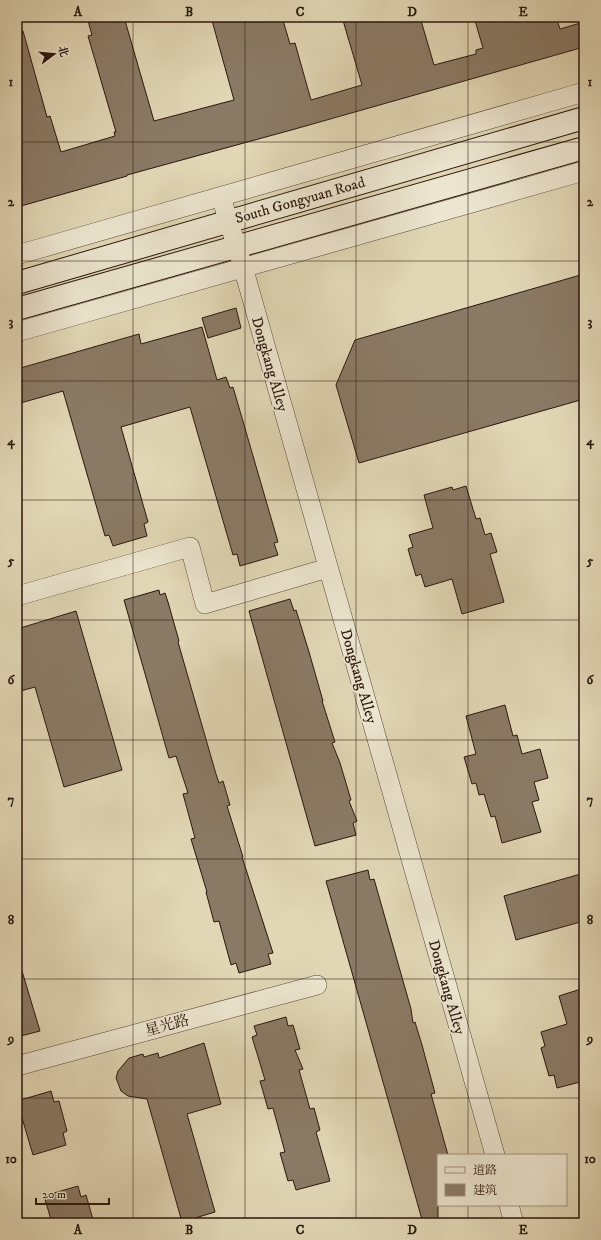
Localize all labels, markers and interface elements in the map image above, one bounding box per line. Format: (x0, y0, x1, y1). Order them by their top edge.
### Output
text: A (73, 4, 83, 20)
text: B (185, 4, 193, 20)
text: C (296, 4, 305, 20)
text: D (407, 4, 417, 20)
text: E (518, 4, 528, 20)
north arrow (34, 34, 74, 74)
text: 北 (54, 44, 71, 59)
text: 1 (9, 74, 14, 90)
text: 1 (588, 74, 593, 90)
street label: South Gongyuan Road (233, 173, 368, 228)
text: 2 (8, 194, 15, 210)
text: 2 (587, 194, 594, 210)
text: 3 (9, 314, 14, 330)
text: 3 (588, 314, 593, 330)
street label: Dongkang Alley (247, 315, 292, 415)
text: 4 (6, 433, 15, 450)
text: 4 (585, 433, 594, 450)
text: 5 (7, 553, 15, 569)
text: 5 (586, 553, 594, 569)
street label: Dongkang Alley (336, 627, 381, 727)
text: 6 (8, 672, 16, 688)
text: 6 (587, 672, 595, 688)
text: 7 (8, 792, 15, 808)
text: 7 (587, 792, 594, 808)
text: 8 (8, 912, 15, 928)
text: 8 (587, 912, 594, 928)
street label: Dongkang Alley (424, 938, 469, 1038)
street label: 星光路 (143, 1010, 191, 1040)
text: 9 (7, 1031, 14, 1047)
text: 9 (586, 1031, 593, 1047)
text: 10 (5, 1151, 17, 1167)
text: 10 (584, 1151, 596, 1167)
legend (437, 1154, 567, 1206)
text: 道路 (473, 1163, 497, 1178)
scale bar (36, 1180, 109, 1206)
text: 建筑 (473, 1183, 497, 1198)
text: 20 m (42, 1187, 66, 1202)
text: A (73, 1222, 83, 1238)
text: B (185, 1222, 193, 1238)
text: C (296, 1222, 305, 1238)
text: D (407, 1222, 417, 1238)
text: E (518, 1222, 528, 1238)

